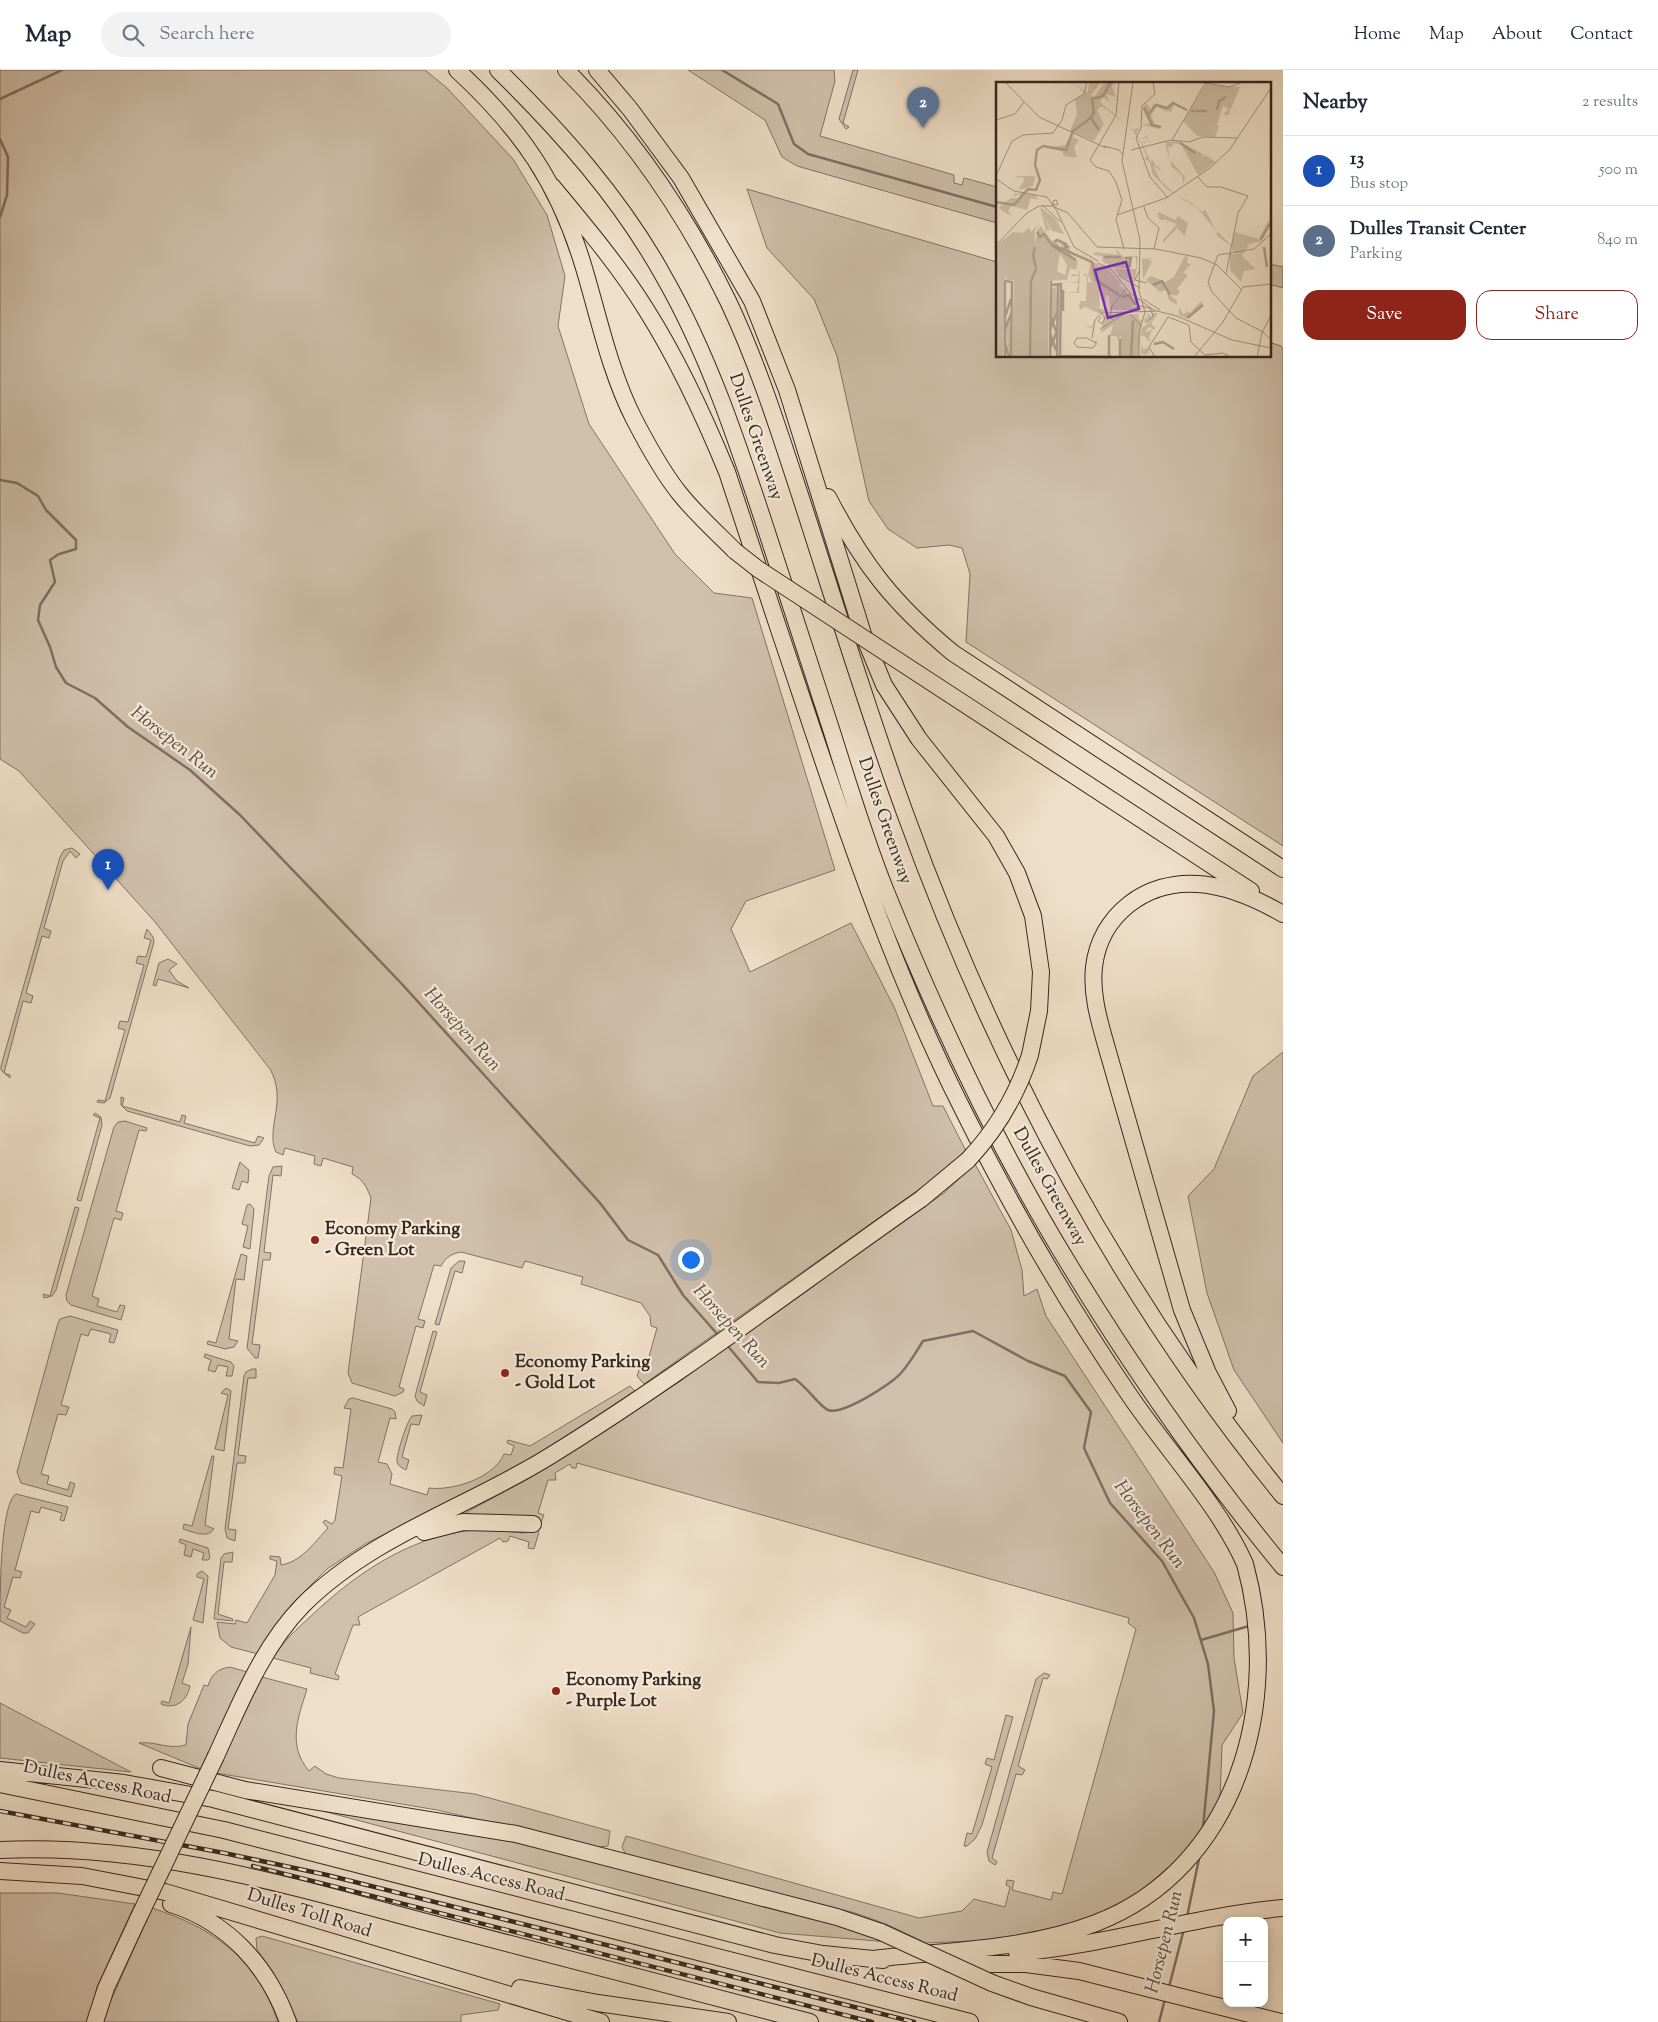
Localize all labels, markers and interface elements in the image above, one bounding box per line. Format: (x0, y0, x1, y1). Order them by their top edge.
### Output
search box (101, 12, 451, 57)
text: Map (25, 18, 71, 52)
icon: search (119, 21, 147, 49)
text: Search here (159, 21, 255, 48)
text: Home (1354, 22, 1401, 48)
text: Map (1429, 22, 1464, 48)
text: About (1492, 22, 1542, 48)
text: Contact (1570, 22, 1633, 48)
inset map (996, 82, 1270, 358)
pin: 2 (907, 87, 939, 128)
text: Nearby (1303, 88, 1368, 118)
text: 2 results (1582, 91, 1638, 114)
text: 13 (1350, 146, 1364, 173)
text: 1 (1316, 159, 1322, 182)
text: 500 m (1599, 159, 1638, 182)
text: Bus stop (1350, 173, 1408, 196)
text: Dulles Transit Center (1350, 216, 1526, 243)
text: 2 (1315, 229, 1323, 252)
text: 840 m (1597, 229, 1638, 252)
text: Parking (1350, 243, 1402, 266)
button: Save (1303, 290, 1466, 340)
button: Share (1476, 290, 1638, 340)
street label: Dulles Greenway (721, 370, 789, 504)
water label: Horsepen Run (124, 700, 224, 786)
street label: Dulles Greenway (850, 754, 918, 888)
pin: 1 (92, 849, 124, 890)
water label: Horsepen Run (417, 982, 507, 1078)
street label: Dulles Greenway (1005, 1123, 1093, 1251)
place label: Economy Parking - Green Lot (325, 1217, 460, 1264)
marker: Economy Parking - Green Lot (309, 1234, 321, 1246)
your location (678, 1247, 704, 1273)
water label: Horsepen Run (686, 1279, 776, 1375)
place label: Economy Parking - Gold Lot (515, 1350, 650, 1397)
marker: Economy Parking - Gold Lot (499, 1367, 511, 1379)
water label: Horsepen Run (1107, 1475, 1191, 1575)
place label: Economy Parking - Purple Lot (566, 1668, 701, 1715)
marker: Economy Parking - Purple Lot (550, 1685, 562, 1697)
street label: Dulles Access Road (21, 1755, 173, 1811)
street label: Dulles Access Road (415, 1847, 567, 1909)
street label: Dulles Toll Road (244, 1883, 374, 1945)
water label: Horsepen Run (1139, 1888, 1191, 1996)
map controls (1223, 1917, 1268, 2007)
button: + (1223, 1917, 1268, 1962)
street label: Dulles Access Road (808, 1948, 960, 2010)
button: − (1223, 1962, 1268, 2007)

